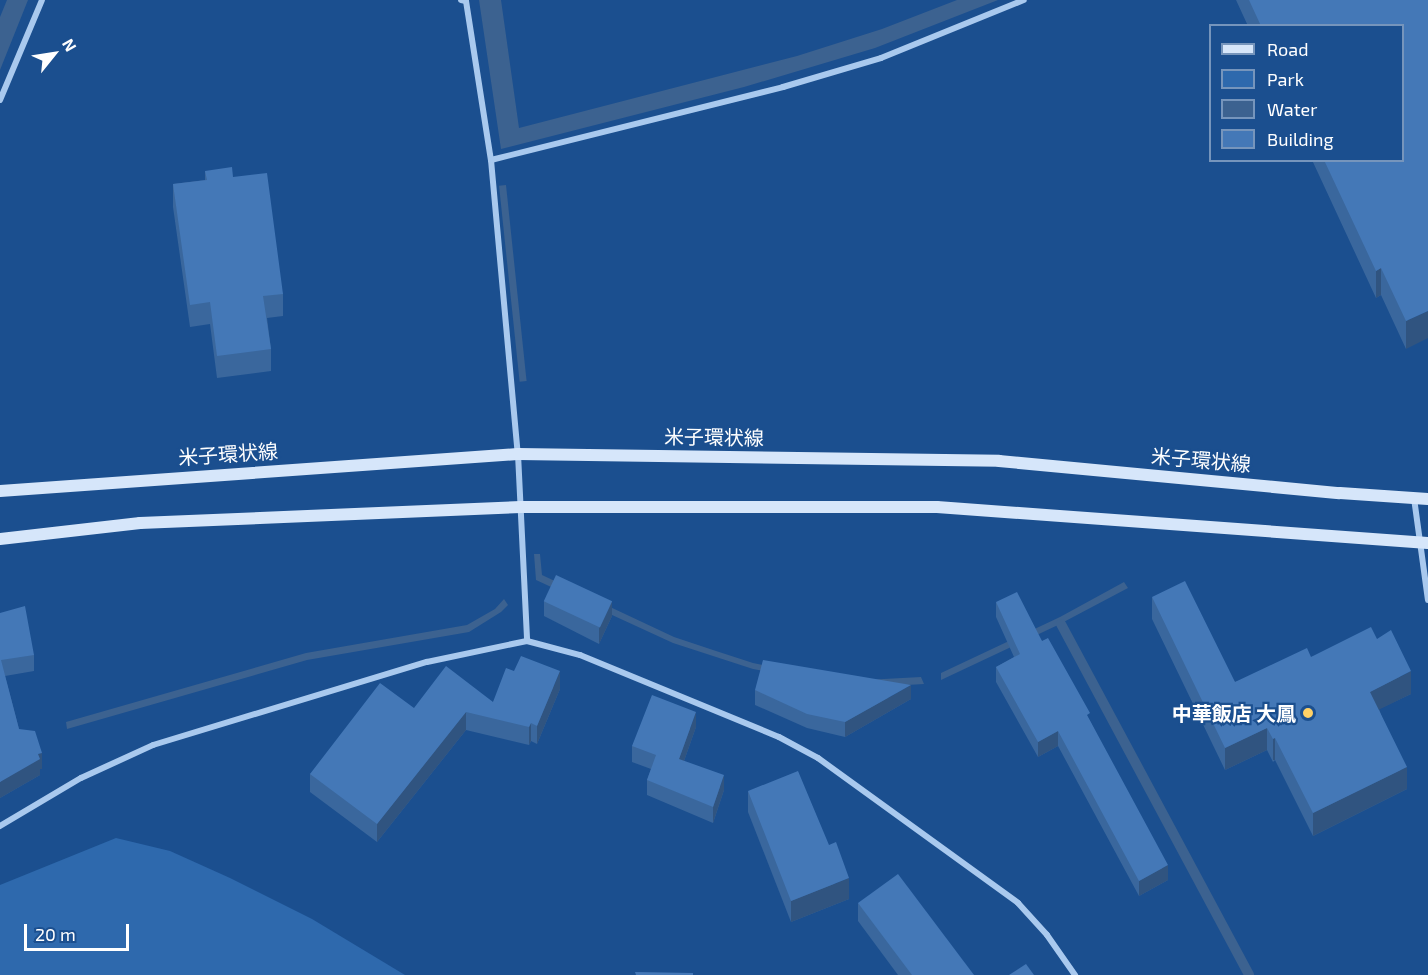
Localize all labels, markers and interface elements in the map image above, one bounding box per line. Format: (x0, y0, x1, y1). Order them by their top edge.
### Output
north arrow (24, 24, 84, 84)
legend (1209, 24, 1404, 162)
text: N (59, 35, 81, 55)
text: Road (1267, 38, 1308, 60)
text: Park (1267, 68, 1304, 90)
text: Water (1267, 98, 1317, 120)
text: Building (1267, 128, 1334, 150)
street label: 米子環状線 (664, 424, 764, 450)
street label: 米子環状線 (177, 439, 279, 469)
street label: 米子環状線 (1150, 444, 1252, 476)
place label: 中華飯店 大鳳 (1172, 701, 1296, 725)
marker: 中華飯店 大鳳 (1301, 706, 1315, 720)
scale bar (27, 912, 132, 950)
text: 20 m (35, 923, 76, 945)

